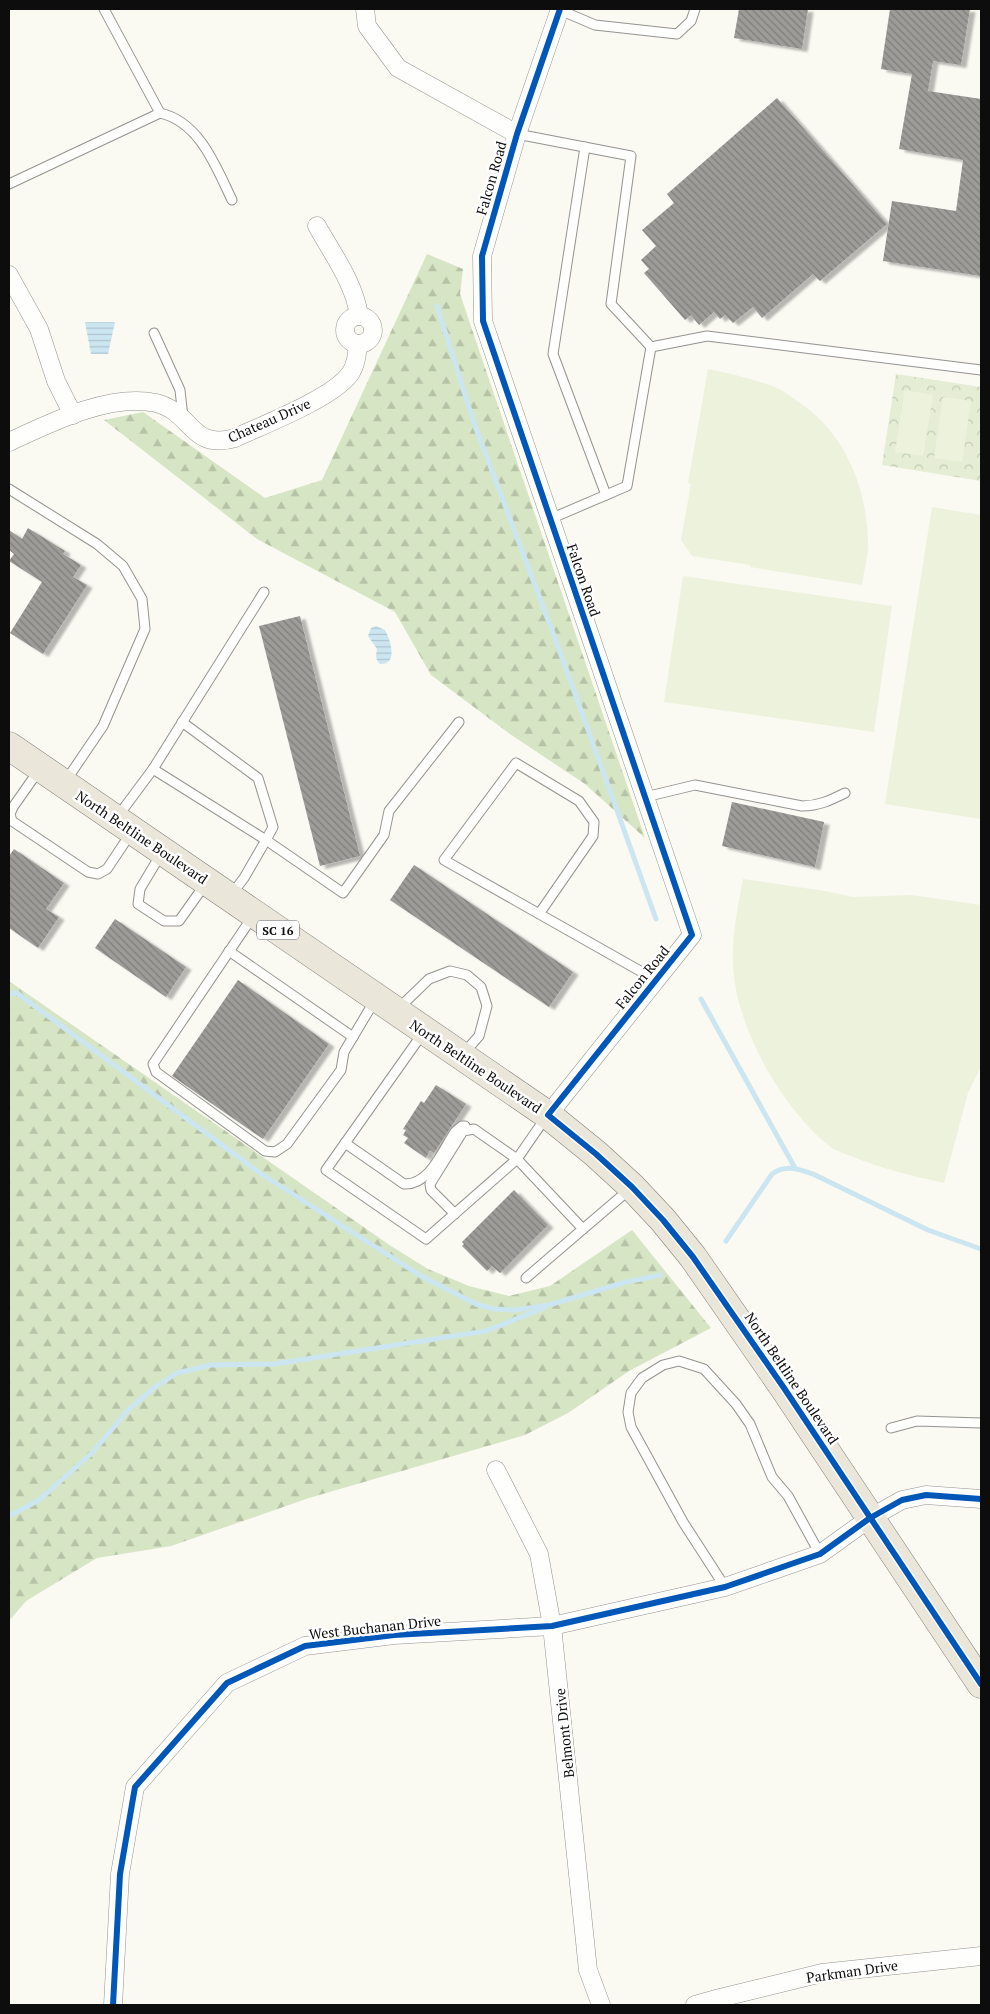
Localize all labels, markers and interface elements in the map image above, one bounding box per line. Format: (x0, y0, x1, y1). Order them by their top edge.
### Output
street label: Falcon Road (471, 139, 511, 217)
street label: Chateau Drive (225, 393, 313, 447)
street label: Falcon Road (563, 541, 605, 619)
street label: North Beltline Boulevard (72, 786, 212, 888)
road number: SC 16 (257, 920, 299, 940)
street label: Falcon Road (611, 941, 673, 1012)
street label: North Beltline Boulevard (406, 1015, 546, 1117)
street label: North Beltline Boulevard (741, 1308, 843, 1448)
street label: West Buchanan Drive (308, 1611, 442, 1643)
street label: Belmont Drive (550, 1687, 578, 1779)
street label: Parkman Drive (805, 1955, 899, 1987)

